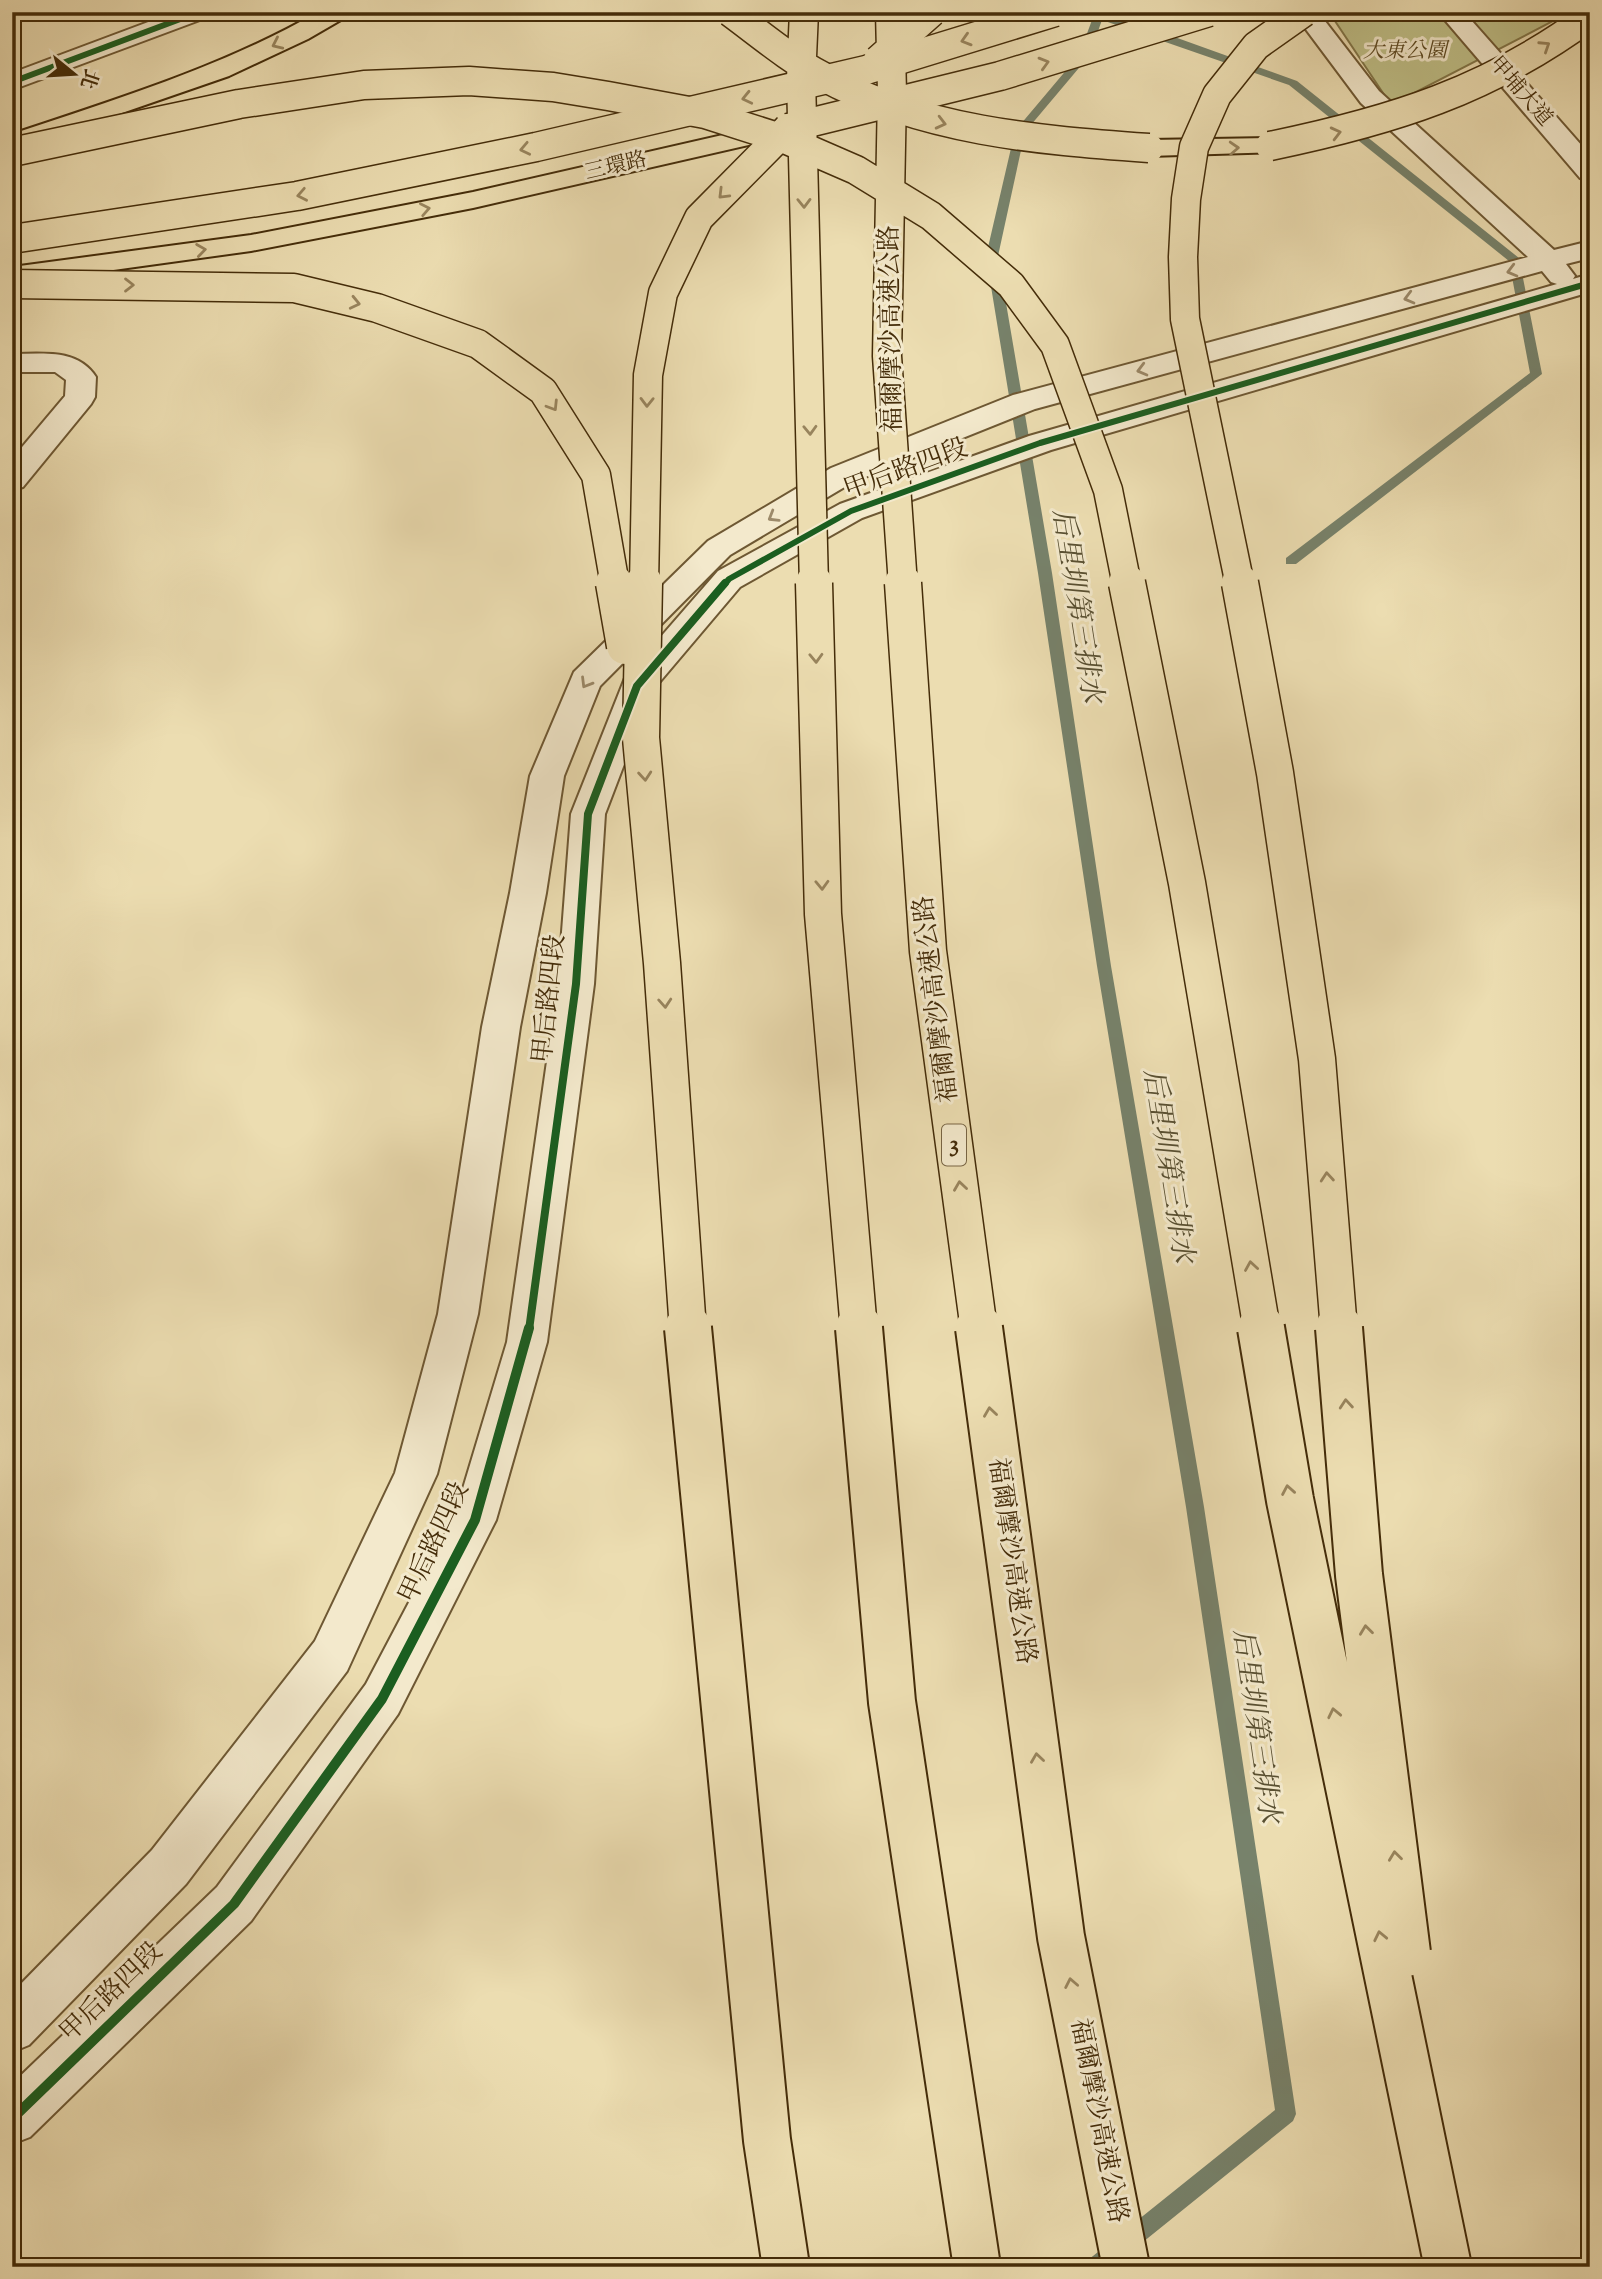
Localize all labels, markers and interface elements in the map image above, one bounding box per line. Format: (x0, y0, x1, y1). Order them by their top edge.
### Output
one-way arrow (961, 31, 973, 46)
one-way arrow (272, 36, 284, 50)
park label: 大東公園 (1363, 37, 1450, 67)
north arrow (38, 38, 108, 108)
one-way arrow (1538, 42, 1551, 55)
street label: 甲埔大道 (1481, 50, 1559, 134)
one-way arrow (1038, 56, 1050, 71)
text: 北 (72, 65, 104, 92)
one-way arrow (741, 90, 753, 104)
one-way arrow (935, 115, 947, 129)
one-way arrow (1330, 127, 1342, 141)
one-way arrow (1229, 140, 1240, 155)
one-way arrow (519, 141, 531, 156)
street label: 三環路 (582, 145, 650, 189)
one-way arrow (719, 186, 732, 199)
one-way arrow (296, 187, 308, 202)
one-way arrow (796, 198, 812, 209)
one-way arrow (419, 202, 431, 217)
street label: 福爾摩沙高速公路 (872, 225, 912, 433)
one-way arrow (195, 243, 207, 258)
one-way arrow (1506, 263, 1518, 277)
one-way arrow (125, 277, 135, 293)
one-way arrow (1403, 290, 1415, 305)
one-way arrow (349, 295, 361, 309)
one-way arrow (1136, 362, 1148, 377)
one-way arrow (639, 397, 655, 408)
one-way arrow (544, 398, 557, 411)
one-way arrow (802, 425, 817, 436)
street label: 甲后路四段 (839, 430, 973, 510)
water label: 后里圳第三排水 (1041, 506, 1112, 709)
one-way arrow (767, 508, 780, 521)
one-way arrow (808, 652, 823, 663)
one-way arrow (582, 676, 595, 689)
one-way arrow (637, 771, 652, 782)
one-way arrow (814, 880, 830, 891)
street label: 福爾摩沙高速公路 (906, 894, 968, 1104)
street label: 甲后路四段 (525, 932, 575, 1066)
one-way arrow (657, 998, 672, 1009)
water label: 后里圳第三排水 (1132, 1066, 1203, 1269)
road number: 3 (942, 1125, 966, 1166)
one-way arrow (1320, 1171, 1335, 1182)
one-way arrow (953, 1180, 968, 1192)
one-way arrow (1244, 1260, 1259, 1272)
one-way arrow (1339, 1398, 1354, 1409)
one-way arrow (983, 1406, 998, 1417)
street label: 福爾摩沙高速公路 (978, 1455, 1044, 1667)
street label: 甲后路四段 (391, 1476, 479, 1610)
one-way arrow (1281, 1484, 1296, 1496)
one-way arrow (1359, 1624, 1374, 1636)
water label: 后里圳第三排水 (1222, 1626, 1289, 1829)
one-way arrow (1327, 1707, 1342, 1719)
one-way arrow (1030, 1753, 1045, 1764)
one-way arrow (1387, 1850, 1402, 1862)
one-way arrow (1374, 1930, 1389, 1942)
street label: 甲后路四段 (52, 1935, 172, 2051)
one-way arrow (1064, 1977, 1079, 1989)
street label: 福爾摩沙高速公路 (1060, 2015, 1136, 2227)

